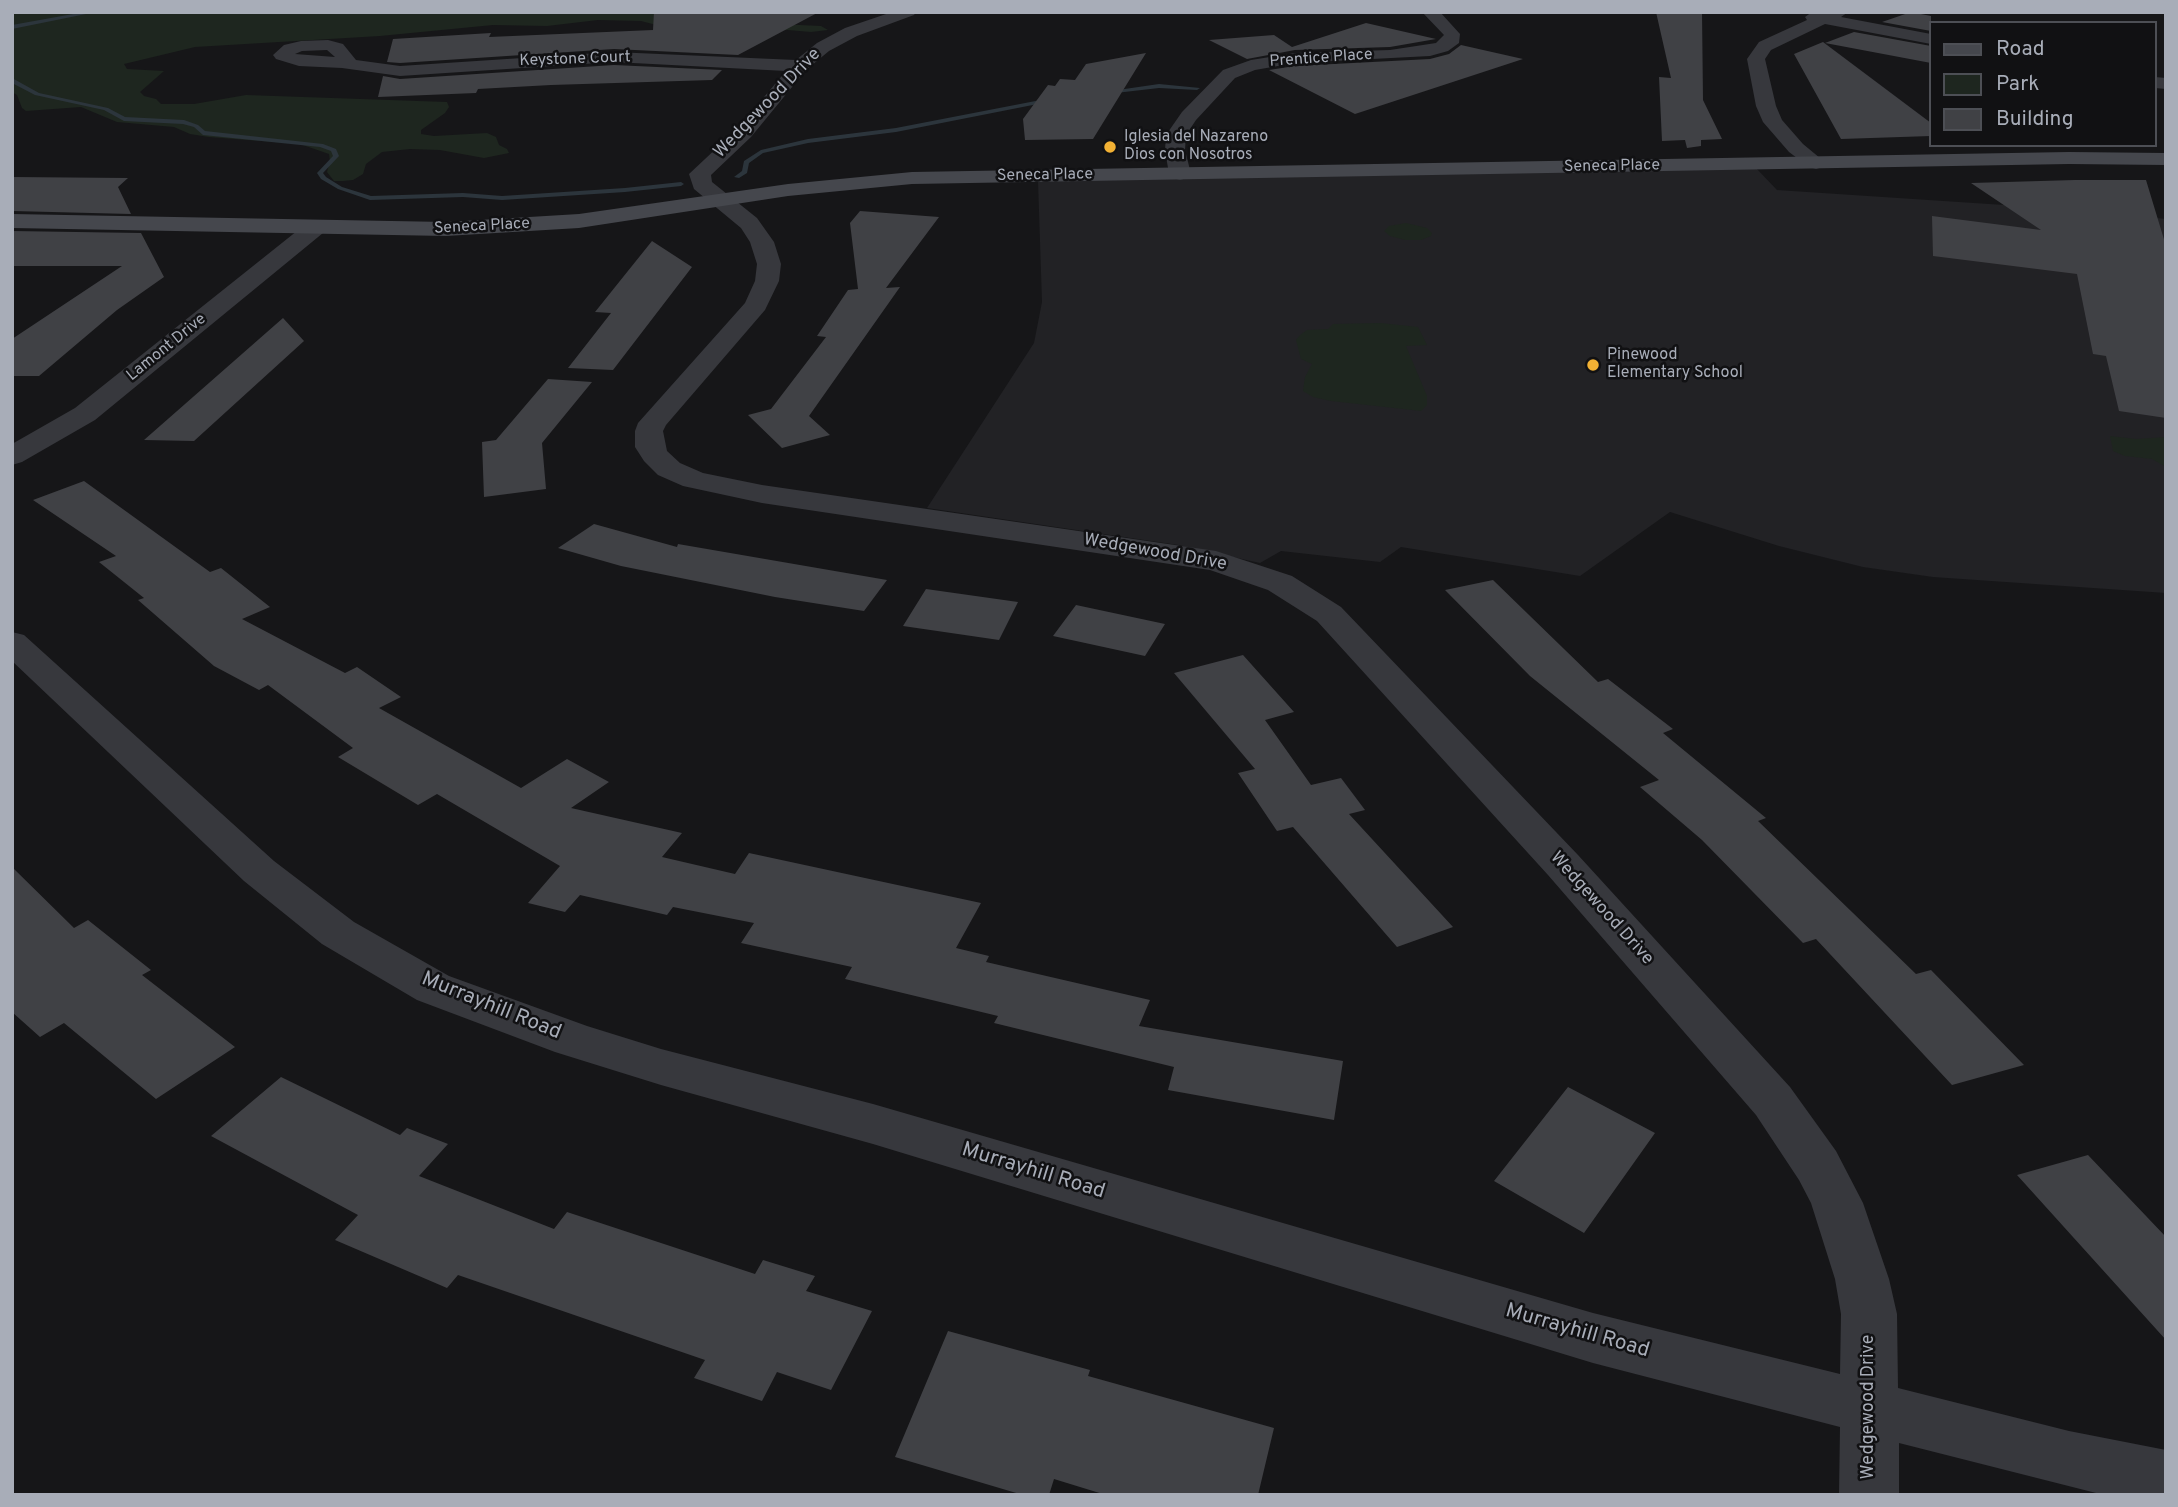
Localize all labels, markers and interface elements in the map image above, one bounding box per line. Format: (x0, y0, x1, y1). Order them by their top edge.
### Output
legend (1930, 21, 2157, 147)
text: Road (1996, 36, 2045, 63)
street label: Wedgewood Drive (710, 44, 826, 164)
street label: Prentice Place (1269, 46, 1373, 72)
street label: Keystone Court (519, 48, 631, 72)
text: Park (1996, 71, 2039, 98)
text: Building (1996, 106, 2074, 133)
place label: Iglesia del Nazareno Dios con Nosotros (1124, 128, 1268, 166)
marker: Iglesia del Nazareno Dios con Nosotros (1102, 139, 1118, 155)
street label: Seneca Place (1564, 157, 1660, 177)
street label: Seneca Place (997, 166, 1093, 186)
street label: Seneca Place (434, 215, 530, 239)
street label: Lamont Drive (123, 310, 211, 386)
place label: Pinewood Elementary School (1607, 346, 1743, 384)
marker: Pinewood Elementary School (1585, 357, 1601, 373)
street label: Wedgewood Drive (1082, 530, 1228, 576)
street label: Wedgewood Drive (1545, 848, 1657, 970)
street label: Murrayhill Road (417, 968, 565, 1046)
street label: Murrayhill Road (958, 1138, 1108, 1206)
street label: Murrayhill Road (1502, 1299, 1652, 1365)
street label: Wedgewood Drive (1858, 1335, 1880, 1479)

